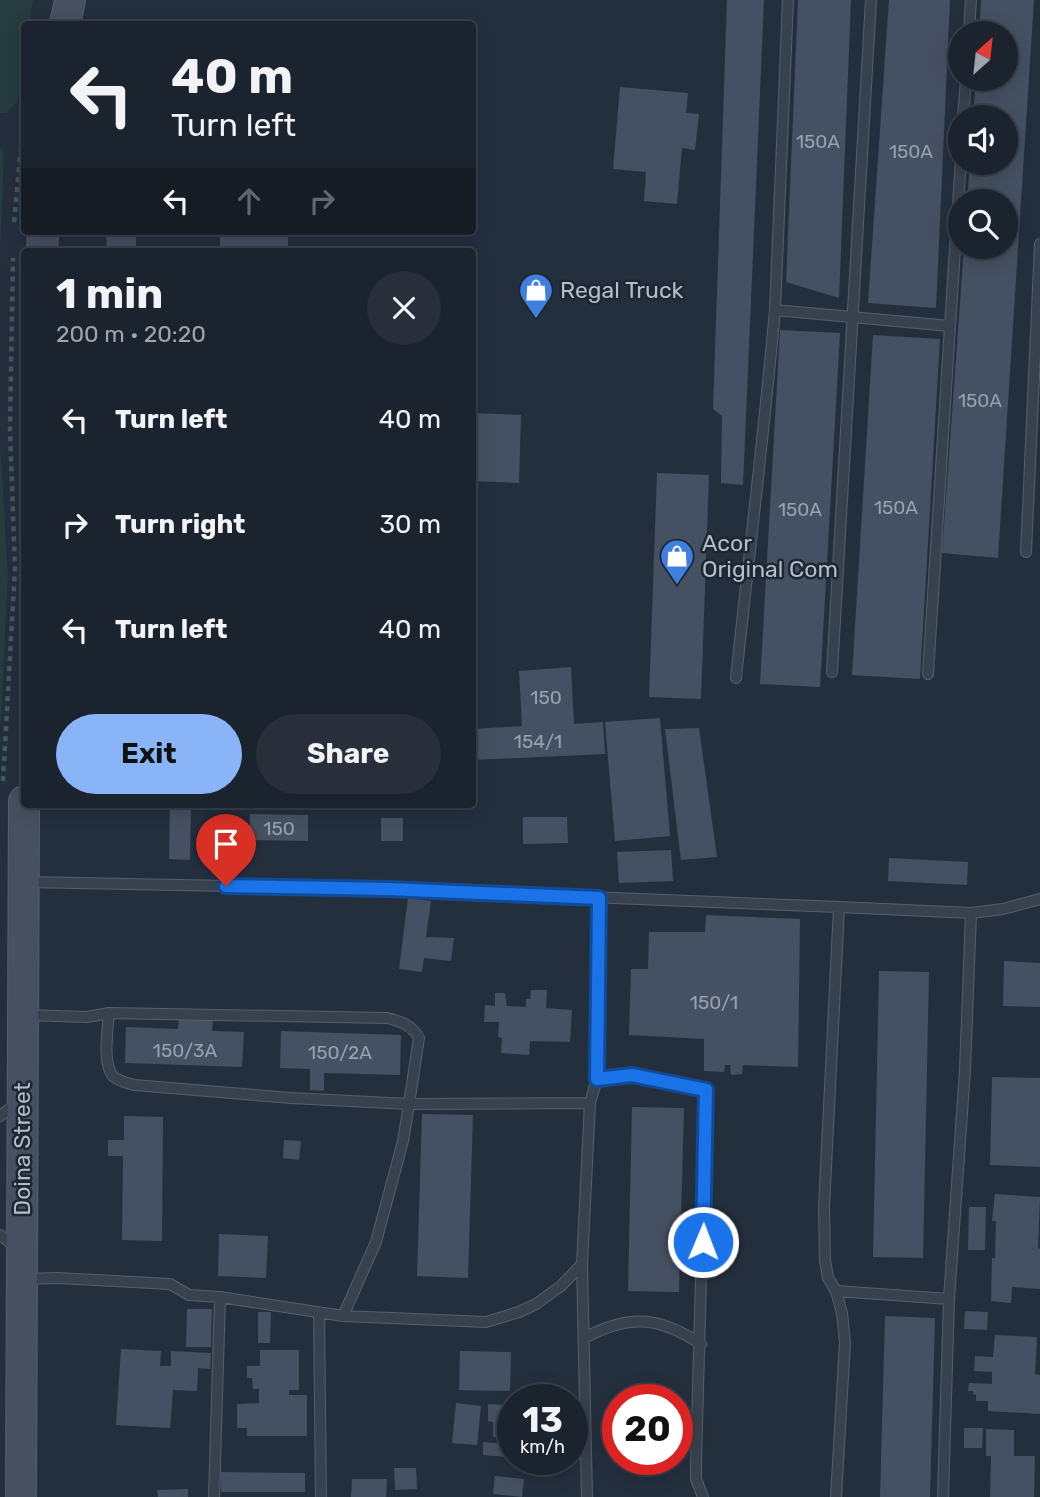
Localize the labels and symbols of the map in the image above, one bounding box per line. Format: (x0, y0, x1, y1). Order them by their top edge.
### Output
north arrow (948, 21, 1018, 91)
house number: 150A (796, 130, 840, 153)
house number: 150A (889, 140, 933, 163)
shop icon: Regal Truck (517, 271, 555, 320)
place label: Regal Truck (560, 276, 684, 304)
house number: 150A (958, 389, 1002, 412)
house number: 150A (874, 496, 918, 519)
house number: 150A (778, 498, 822, 521)
place label: Acor Original Com (702, 529, 838, 583)
shop icon: Acor Original Com (658, 537, 696, 586)
house number: 150 (530, 686, 562, 709)
house number: 154/1 (514, 730, 562, 753)
pin (196, 814, 256, 886)
house number: 150 (263, 817, 295, 840)
house number: 150/1 (690, 991, 738, 1014)
house number: 150/3A (153, 1039, 217, 1062)
house number: 150/2A (308, 1041, 372, 1064)
street label: Doina Street (8, 1082, 36, 1216)
position arrow (666, 1205, 740, 1279)
speed limit sign: 20 (602, 1384, 693, 1475)

